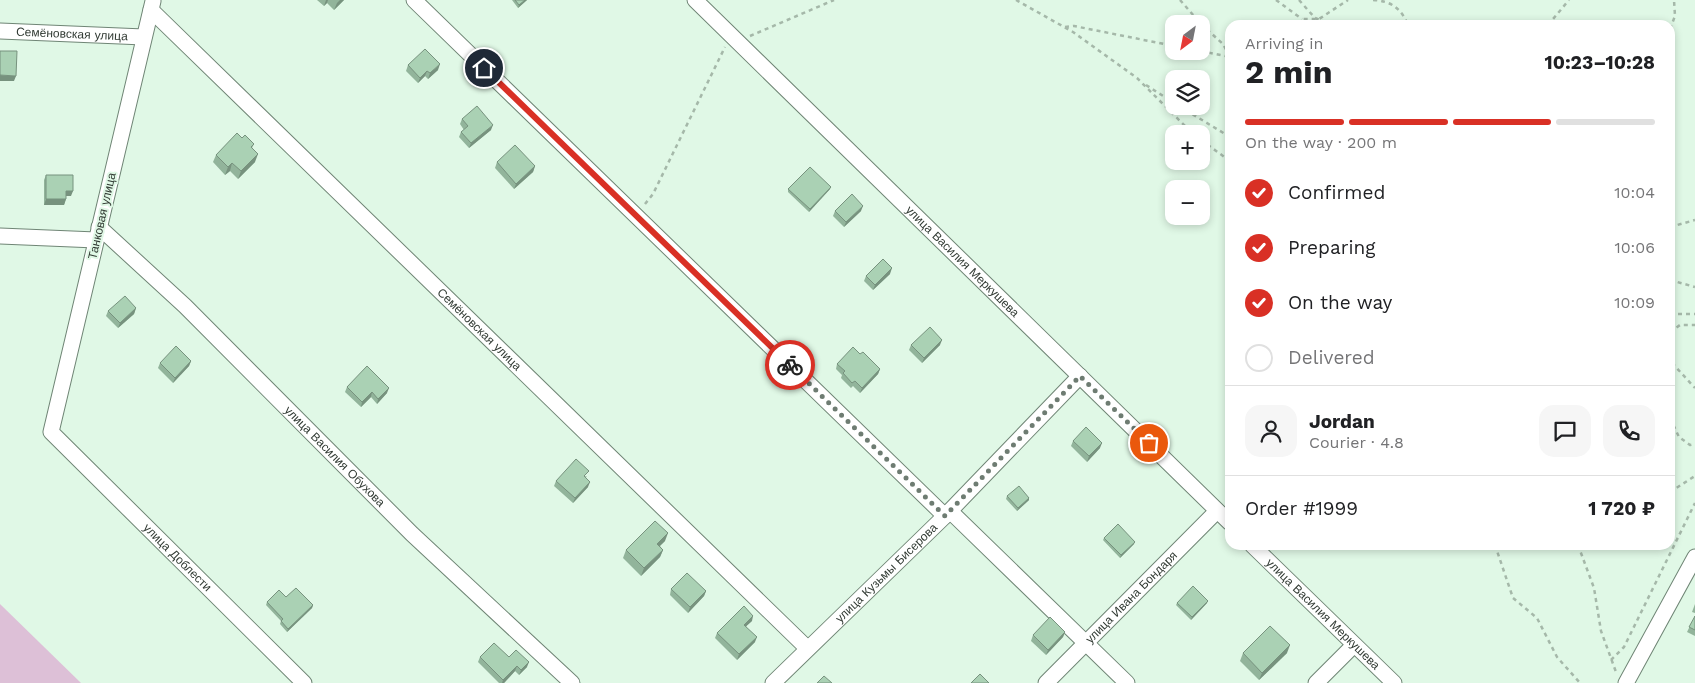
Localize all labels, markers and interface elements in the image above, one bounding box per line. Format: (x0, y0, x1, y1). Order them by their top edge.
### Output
north arrow (1165, 15, 1210, 60)
map controls (1165, 15, 1210, 225)
street label: Семёновская улица (16, 25, 128, 43)
text: Arriving in (1245, 34, 1323, 53)
pin (463, 47, 505, 89)
text: 10:23–10:28 (1544, 51, 1655, 74)
text: 2 min (1245, 53, 1333, 91)
icon: home (470, 54, 498, 82)
button: layers (1165, 70, 1210, 115)
button: + (1165, 125, 1210, 170)
text: On the way · 200 m (1245, 133, 1397, 152)
street label: Танковая улица (85, 171, 119, 261)
icon: check (1245, 179, 1273, 207)
button: − (1165, 180, 1210, 225)
text: Confirmed (1288, 181, 1385, 204)
text: 10:04 (1614, 183, 1655, 202)
street label: улица Василия Меркушева (903, 203, 1022, 320)
icon: check (1245, 234, 1273, 262)
text: Preparing (1288, 236, 1375, 259)
text: 10:06 (1614, 238, 1655, 257)
street label: Семёновская улица (434, 285, 524, 373)
icon: check (1245, 289, 1273, 317)
text: On the way (1288, 291, 1392, 314)
text: 10:09 (1614, 293, 1655, 312)
courier (765, 340, 815, 390)
text: Delivered (1288, 346, 1375, 369)
icon: bike (776, 351, 804, 379)
street label: улица Василия Обухова (282, 403, 388, 510)
button: person (1245, 405, 1297, 457)
button: chat (1539, 405, 1591, 457)
button: phone (1603, 405, 1655, 457)
text: Jordan (1309, 410, 1375, 433)
pin (1128, 422, 1170, 464)
icon: bag (1135, 429, 1163, 457)
text: Courier · 4.8 (1309, 433, 1404, 452)
text: Order #1999 (1245, 497, 1358, 520)
text: 1 720 ₽ (1588, 497, 1655, 520)
street label: улица Кузьмы Бисерова (833, 520, 940, 625)
street label: улица Доблести (140, 521, 214, 594)
street label: улица Ивана Бондаря (1083, 548, 1180, 646)
street label: улица Василия Меркушева (1263, 556, 1383, 673)

